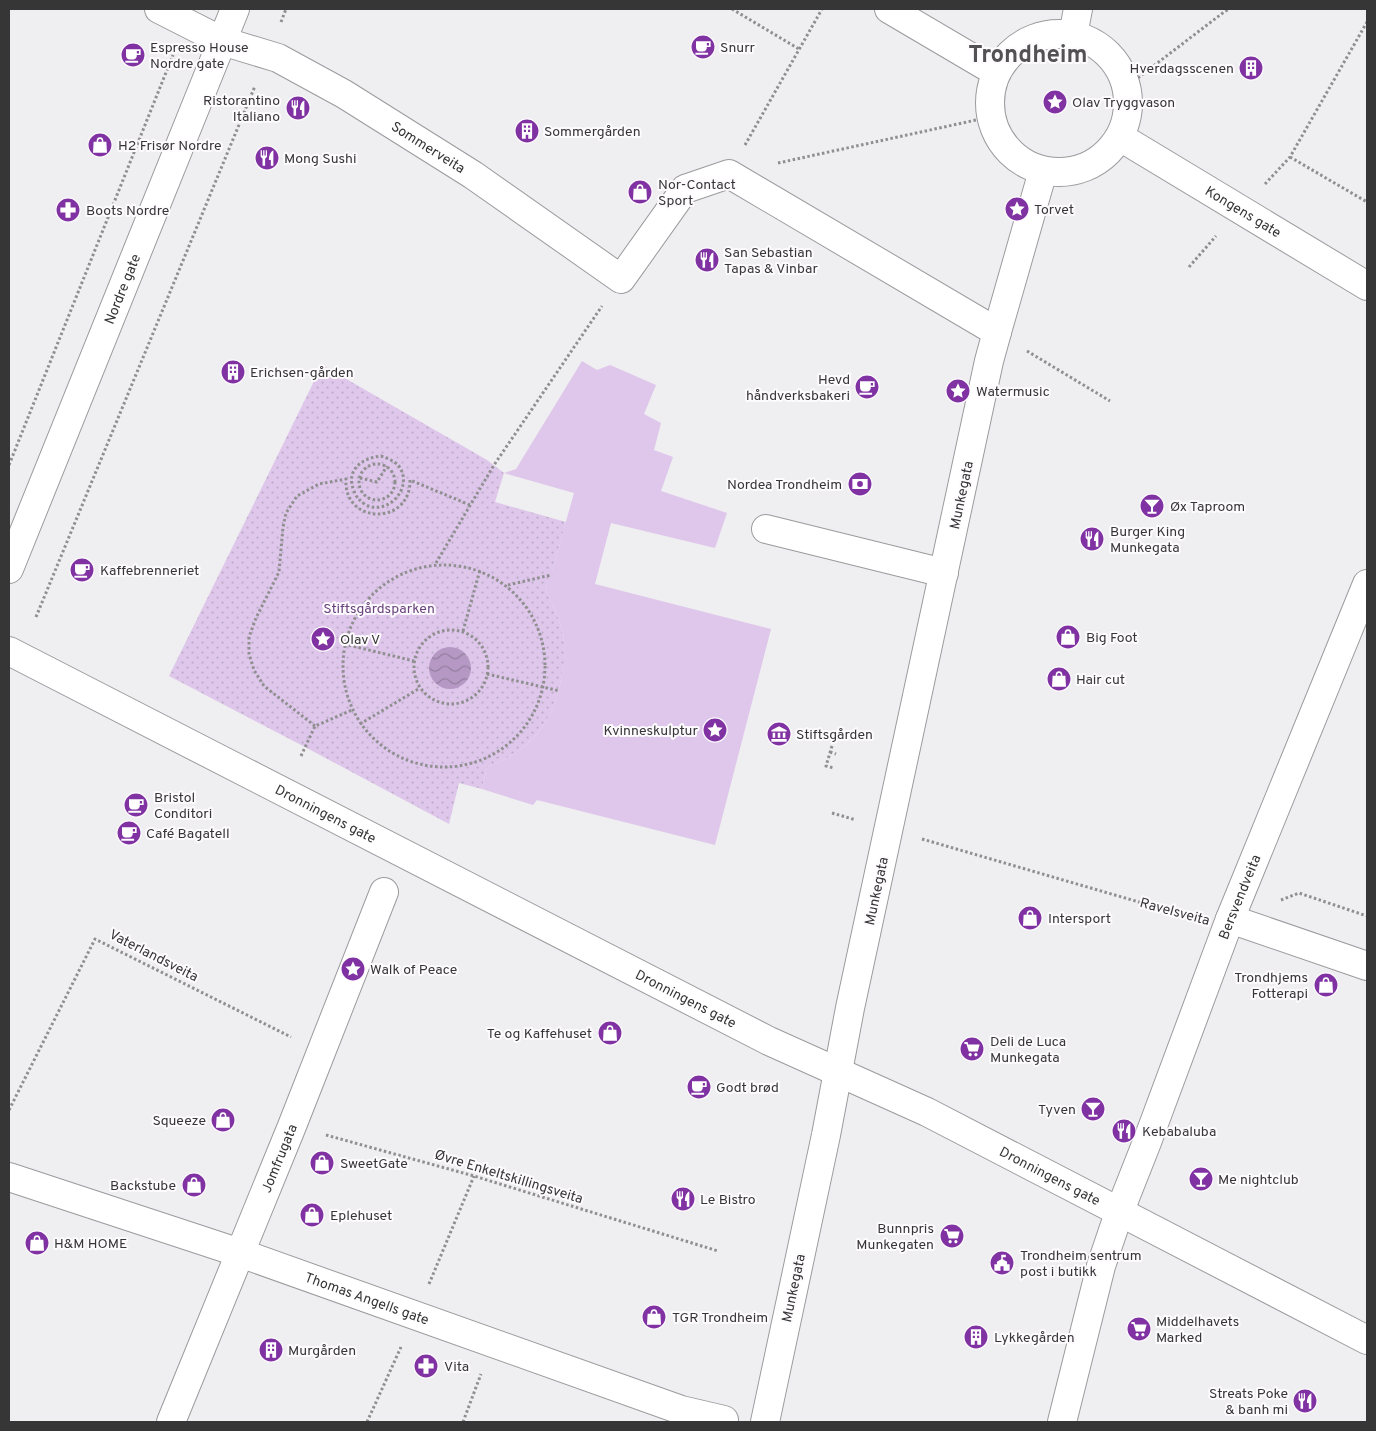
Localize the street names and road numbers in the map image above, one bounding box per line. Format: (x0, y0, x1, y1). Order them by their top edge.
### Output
street label: Sommerveita (387, 119, 468, 178)
street label: Kongens gate (1201, 183, 1284, 242)
street label: Nordre gate (102, 252, 145, 327)
street label: Munkegata (947, 460, 978, 531)
street label: Dronningens gate (272, 782, 378, 848)
street label: Bersvendveita (1216, 852, 1265, 942)
street label: Munkegata (862, 856, 893, 927)
street label: Ravelsveita (1138, 895, 1212, 930)
street label: Vaterlandsveita (106, 927, 201, 986)
street label: Dronningens gate (632, 967, 739, 1033)
street label: Jomfrugata (259, 1122, 302, 1196)
street label: Dronningens gate (996, 1144, 1103, 1210)
street label: Øvre Enkeltskillingsveita (432, 1147, 585, 1208)
street label: Munkegata (779, 1253, 810, 1324)
street label: Thomas Angells gate (302, 1270, 431, 1330)

